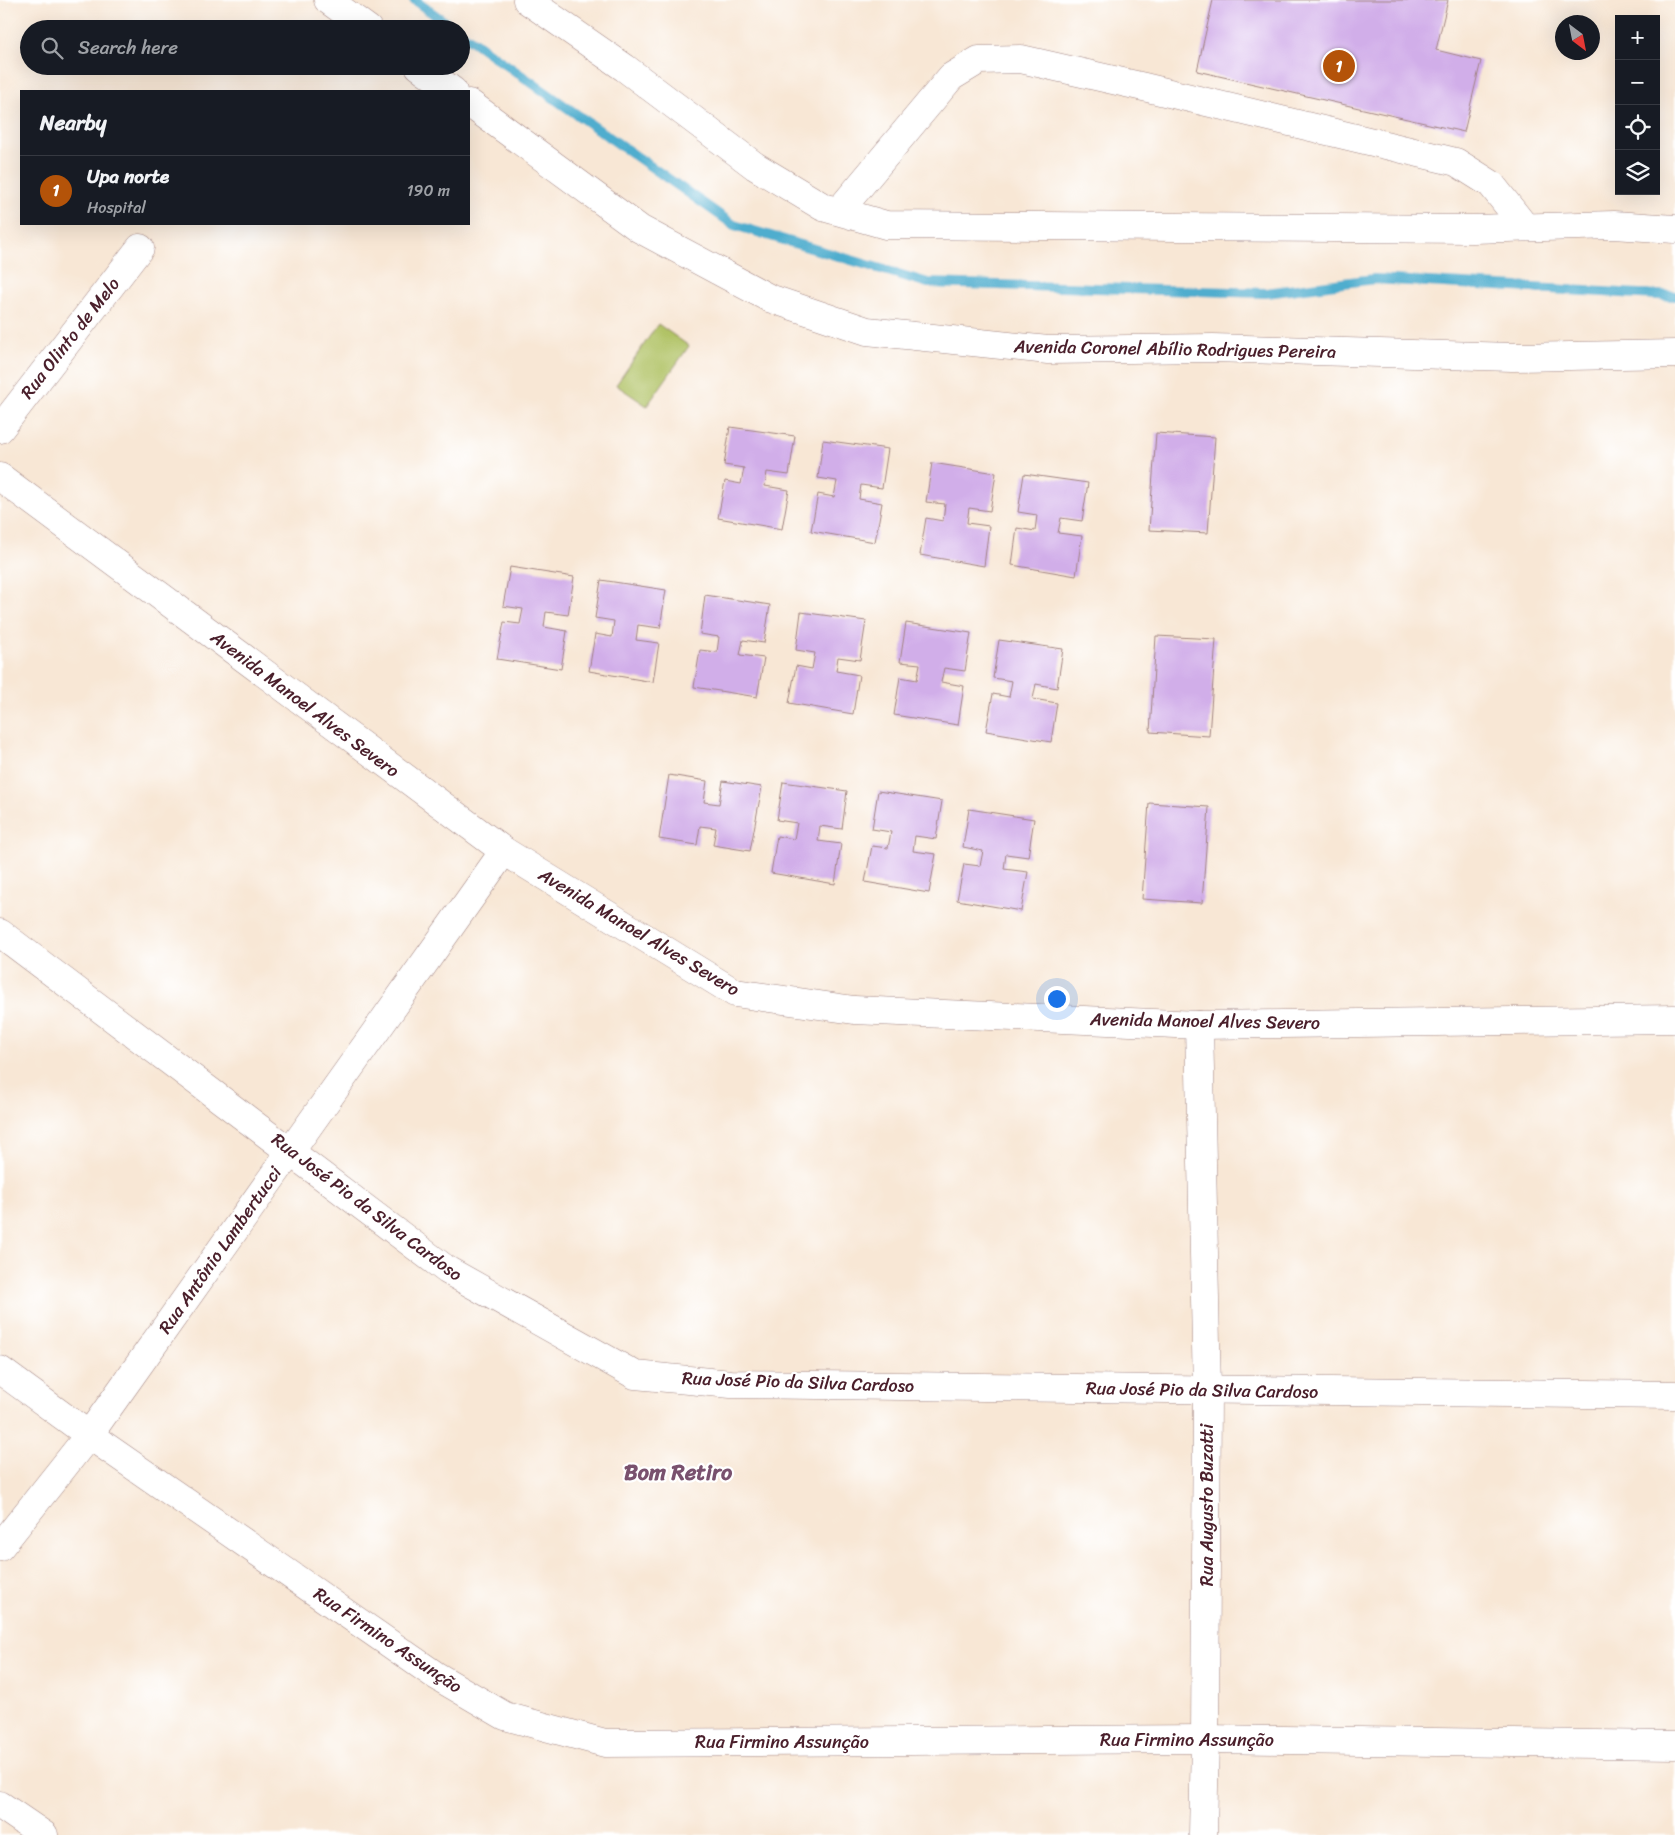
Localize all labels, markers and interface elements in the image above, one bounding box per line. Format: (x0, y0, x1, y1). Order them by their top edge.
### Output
north arrow (1555, 15, 1600, 60)
map controls (1615, 15, 1660, 195)
button: + (1615, 15, 1660, 60)
search box (20, 20, 470, 75)
text: Search here (78, 31, 178, 64)
icon: search (38, 34, 66, 62)
pin: 1 (1323, 47, 1355, 85)
button: − (1615, 60, 1660, 105)
text: Nearby (40, 104, 106, 142)
button: locate (1615, 105, 1660, 150)
button: layers (1615, 150, 1660, 195)
text: Upa norte (87, 160, 169, 193)
text: 1 (53, 176, 59, 205)
text: 190 m (407, 176, 450, 205)
text: Hospital (87, 193, 146, 222)
street label: Rua Olinto de Melo (12, 270, 128, 406)
street label: Avenida Coronel Abílio Rodrigues Pereira (1013, 330, 1336, 368)
street label: Avenida Manoel Alves Severo (203, 621, 406, 786)
street label: Avenida Manoel Alves Severo (531, 859, 746, 1005)
your location (1044, 986, 1070, 1012)
street label: Avenida Manoel Alves Severo (1089, 1003, 1320, 1039)
street label: Rua José Pio da Silva Cardoso (265, 1124, 469, 1290)
street label: Rua Antônio Lambertucci (150, 1158, 291, 1341)
street label: Rua José Pio da Silva Cardoso (681, 1362, 915, 1402)
street label: Rua José Pio da Silva Cardoso (1086, 1372, 1318, 1408)
street label: Rua Augusto Buzatti (1191, 1423, 1223, 1586)
district label: Bom Retiro (624, 1453, 733, 1492)
street label: Rua Firmino Assunção (307, 1578, 469, 1702)
street label: Rua Firmino Assunção (1100, 1724, 1274, 1756)
street label: Rua Firmino Assunção (695, 1726, 869, 1758)

